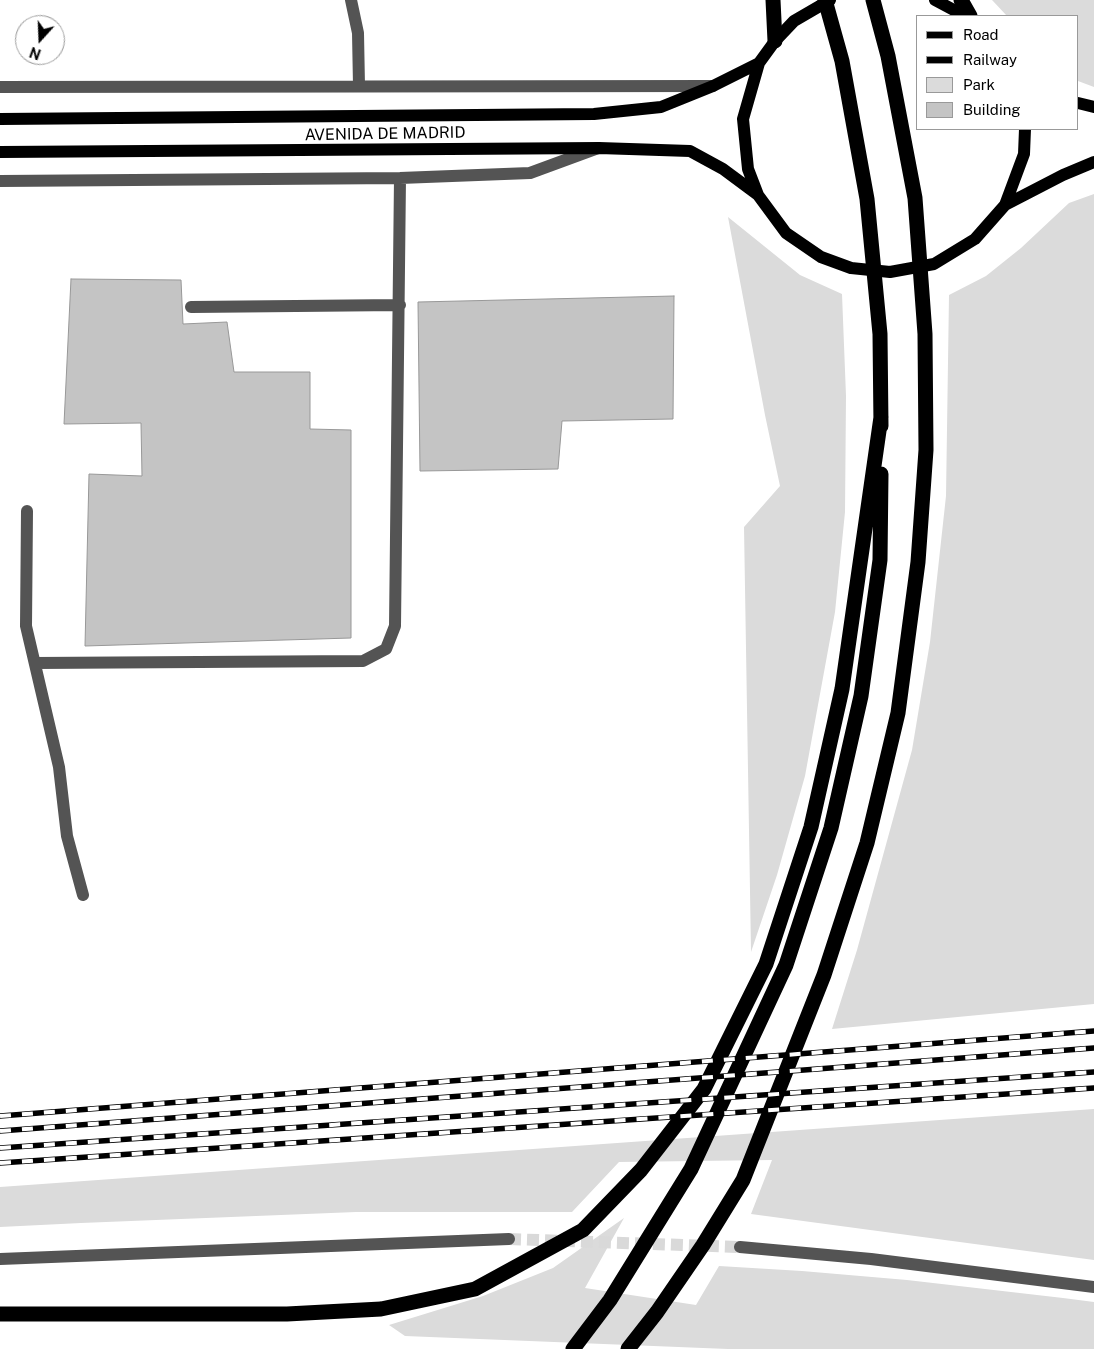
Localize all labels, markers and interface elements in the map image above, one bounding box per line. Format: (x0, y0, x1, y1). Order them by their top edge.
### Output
north arrow (15, 15, 65, 65)
legend (916, 15, 1079, 130)
text: Road (963, 26, 999, 43)
text: N (27, 44, 43, 63)
text: Railway (963, 51, 1017, 68)
text: Park (963, 76, 995, 93)
text: Building (963, 101, 1021, 118)
street label: AVENIDA DE MADRID (304, 123, 466, 145)

